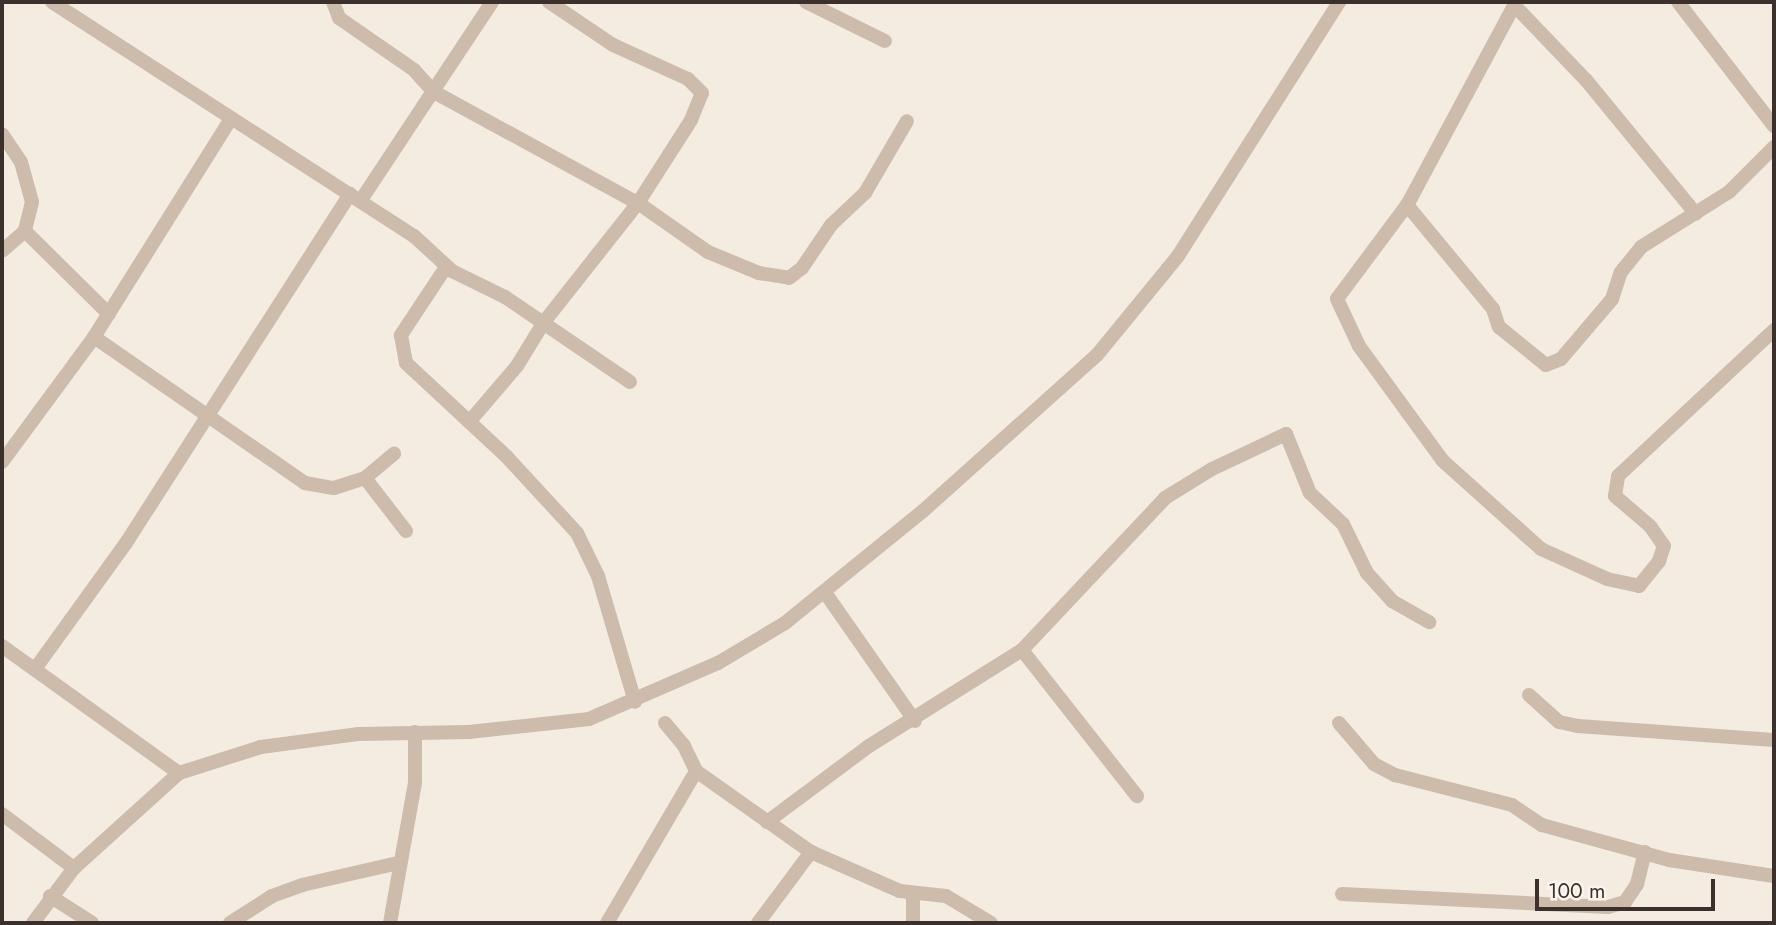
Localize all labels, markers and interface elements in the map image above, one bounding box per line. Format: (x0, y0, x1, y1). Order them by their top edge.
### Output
scale bar (1538, 866, 1718, 910)
text: 100 m (1548, 876, 1605, 906)

